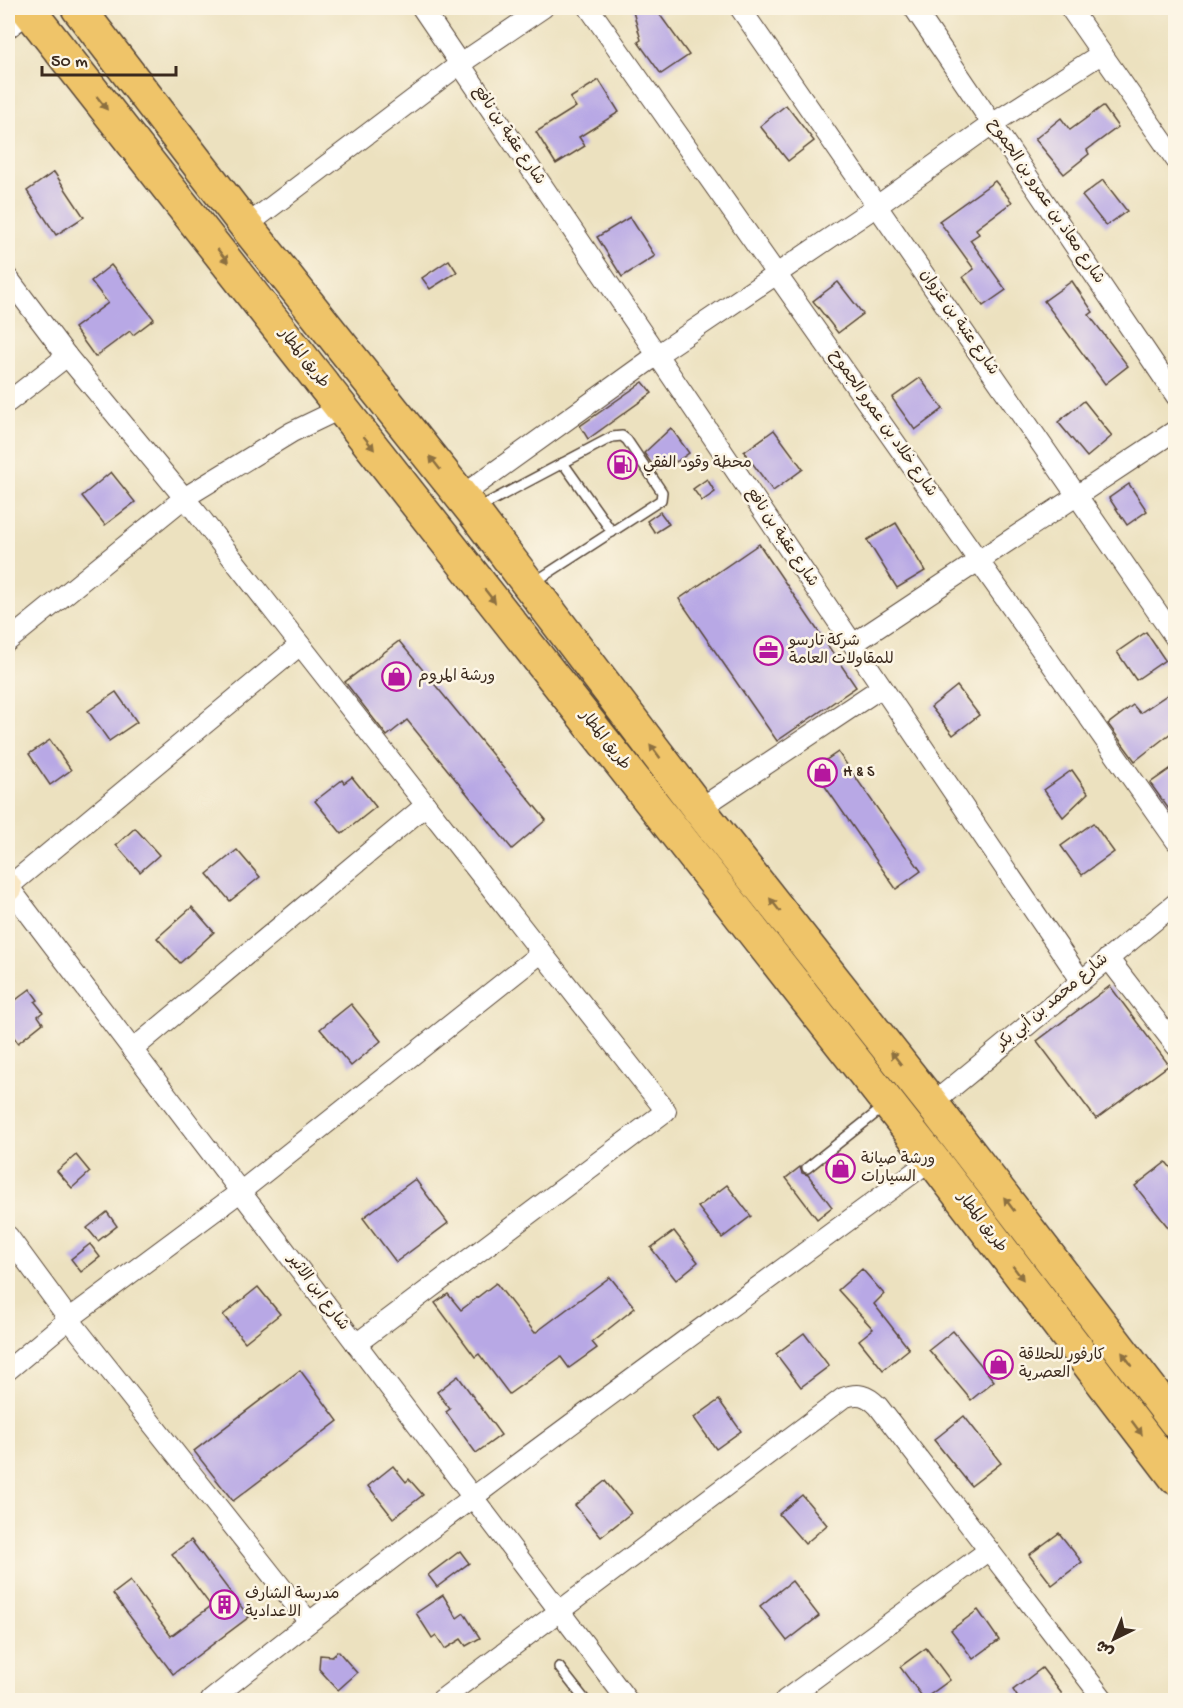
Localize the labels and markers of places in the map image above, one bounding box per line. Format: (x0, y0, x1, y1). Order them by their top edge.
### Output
fuel station icon: محطة وقود الفقي (606, 448, 638, 480)
place label: محطة وقود الفقي (643, 454, 752, 476)
place label: شركة تارسو للمقاولات العامة (787, 632, 894, 670)
office icon: شركة تارسو للمقاولات العامة (752, 635, 784, 667)
shop icon: ورشة المروم (381, 661, 413, 693)
place label: ورشة المروم (418, 667, 495, 687)
shop icon: H & S (806, 757, 838, 789)
place label: H & S (843, 764, 875, 783)
place label: ورشة صيانة السيارات (861, 1150, 935, 1188)
shop icon: ورشة صيانة السيارات (824, 1153, 856, 1185)
place label: كارفور للحلاقة العصرية (1019, 1346, 1105, 1384)
shop icon: كارفور للحلاقة العصرية (982, 1349, 1014, 1381)
place label: مدرسة الشارف الاعدادية (245, 1585, 340, 1623)
building icon: مدرسة الشارف الاعدادية (208, 1588, 240, 1620)

